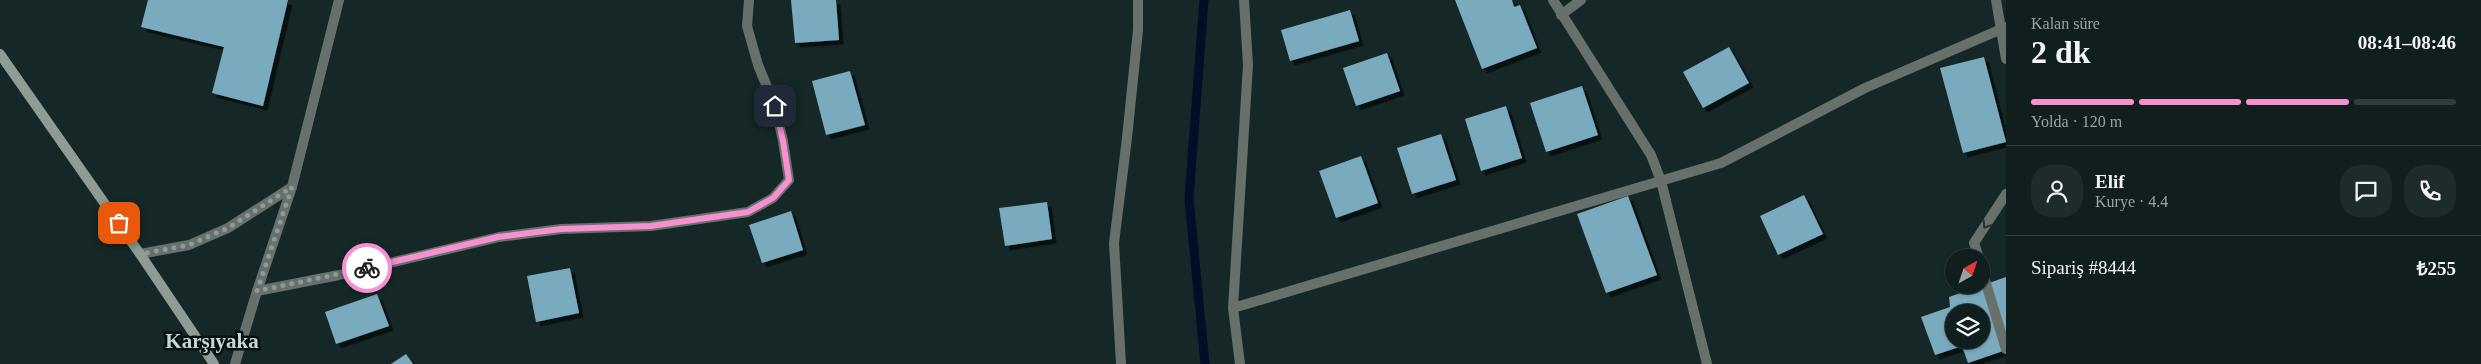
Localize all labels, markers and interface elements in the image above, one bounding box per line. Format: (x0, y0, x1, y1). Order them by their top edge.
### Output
text: Kalan süre (2031, 15, 2100, 32)
text: 08:41–08:46 (2358, 32, 2456, 53)
text: 2 dk (2031, 34, 2091, 70)
pin (754, 85, 796, 127)
icon: home (761, 92, 789, 120)
text: Yolda · 120 m (2031, 113, 2122, 130)
button: person (2031, 165, 2083, 217)
button: chat (2340, 165, 2392, 217)
button: phone (2404, 165, 2456, 217)
text: Elif (2095, 171, 2125, 192)
text: Kurye · 4.4 (2095, 193, 2168, 210)
pin (98, 202, 140, 244)
icon: bag (105, 209, 133, 237)
one-way arrow (1983, 219, 1992, 229)
courier (342, 243, 392, 293)
north arrow (1945, 249, 1990, 294)
map controls (1945, 249, 1990, 349)
icon: bike (353, 254, 381, 282)
text: Sipariş #8444 (2031, 257, 2136, 278)
text: ₺255 (2417, 258, 2456, 279)
button: layers (1945, 304, 1990, 349)
district label: Karşıyaka (165, 329, 259, 353)

